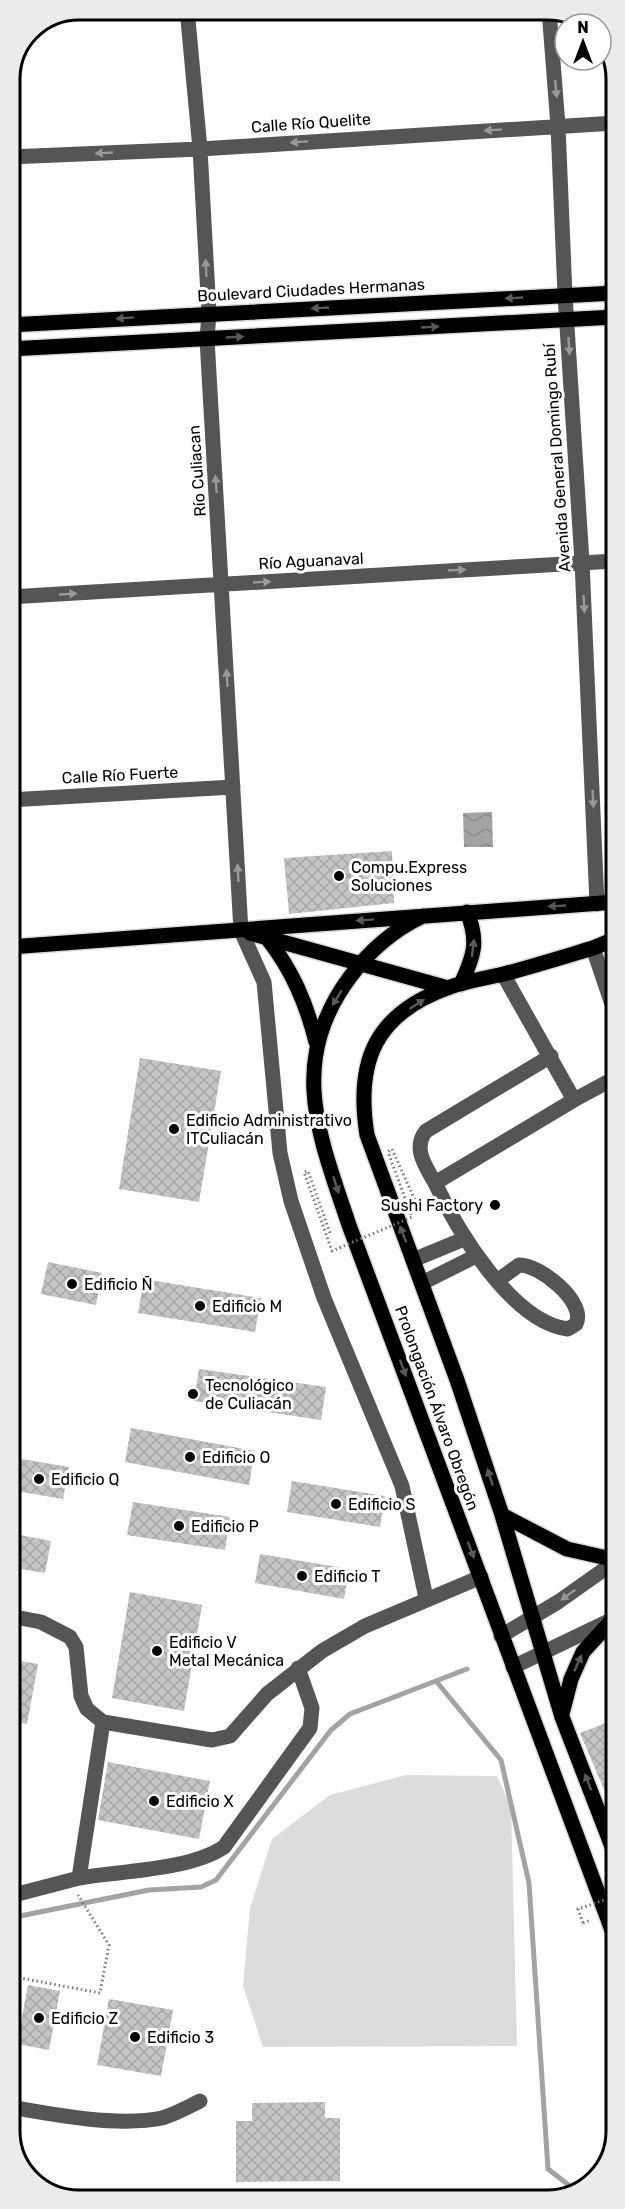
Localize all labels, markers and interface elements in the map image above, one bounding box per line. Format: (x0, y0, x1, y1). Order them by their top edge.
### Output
north arrow (553, 12, 613, 72)
text: N (577, 18, 589, 37)
one-way arrow (551, 79, 560, 98)
street label: Calle Río Quelite (250, 109, 372, 137)
one-way arrow (484, 125, 503, 134)
one-way arrow (289, 138, 308, 147)
one-way arrow (95, 149, 114, 158)
one-way arrow (202, 258, 211, 277)
street label: Boulevard Ciudades Hermanas (197, 275, 425, 305)
one-way arrow (505, 293, 524, 302)
one-way arrow (310, 303, 329, 312)
one-way arrow (115, 314, 134, 323)
one-way arrow (421, 323, 440, 332)
one-way arrow (226, 333, 245, 342)
one-way arrow (564, 337, 573, 356)
street label: Avenida General Domingo Rubí (539, 342, 574, 573)
street label: Río Culiacan (184, 425, 210, 517)
one-way arrow (211, 474, 220, 493)
street label: Río Aguanaval (258, 549, 364, 573)
one-way arrow (448, 565, 467, 575)
one-way arrow (253, 577, 272, 586)
one-way arrow (58, 589, 77, 598)
one-way arrow (580, 594, 589, 613)
one-way arrow (222, 669, 232, 688)
street label: Calle Río Fuerte (61, 762, 179, 788)
one-way arrow (588, 789, 597, 808)
place label: Compu.Express Soluciones (351, 858, 467, 895)
one-way arrow (233, 863, 243, 882)
marker: Compu.Express Soluciones (332, 869, 346, 883)
one-way arrow (547, 902, 566, 911)
one-way arrow (356, 916, 375, 925)
one-way arrow (468, 939, 478, 958)
one-way arrow (331, 990, 342, 1006)
one-way arrow (409, 999, 425, 1010)
place label: Edificio Administrativo ITCuliacán (186, 1111, 352, 1148)
marker: Edificio Administrativo ITCuliacán (167, 1122, 181, 1136)
one-way arrow (331, 1176, 341, 1194)
place label: Sushi Factory (381, 1196, 483, 1215)
marker: Sushi Factory (488, 1198, 502, 1212)
one-way arrow (398, 1225, 407, 1243)
place label: Edificio Ñ (84, 1275, 153, 1294)
marker: Edificio Ñ (65, 1277, 79, 1291)
place label: Edificio M (212, 1297, 282, 1316)
marker: Edificio M (193, 1299, 207, 1313)
street label: Prolongación Álvaro Obregón (391, 1303, 483, 1513)
one-way arrow (398, 1359, 408, 1377)
place label: Tecnológico de Culiacán (205, 1376, 294, 1413)
marker: Tecnológico de Culiacán (186, 1387, 200, 1401)
place label: Edificio O (202, 1448, 270, 1467)
marker: Edificio O (183, 1450, 197, 1464)
one-way arrow (484, 1468, 494, 1486)
place label: Edificio Q (51, 1470, 119, 1489)
marker: Edificio Q (32, 1472, 46, 1486)
place label: Edificio S (348, 1495, 416, 1514)
marker: Edificio S (329, 1497, 343, 1511)
place label: Edificio P (191, 1517, 259, 1536)
marker: Edificio P (172, 1519, 186, 1533)
one-way arrow (466, 1542, 476, 1560)
place label: Edificio T (314, 1567, 380, 1586)
marker: Edificio T (295, 1569, 309, 1583)
one-way arrow (561, 1589, 577, 1601)
place label: Edificio V Metal Mecánica (169, 1633, 284, 1670)
marker: Edificio V Metal Mecánica (150, 1644, 164, 1658)
one-way arrow (574, 1655, 583, 1672)
one-way arrow (582, 1773, 592, 1791)
place label: Edificio X (166, 1792, 234, 1811)
marker: Edificio X (147, 1794, 161, 1808)
place label: Edificio Z (51, 2009, 118, 2028)
marker: Edificio Z (32, 2011, 46, 2025)
place label: Edificio 3 (147, 2028, 214, 2047)
marker: Edificio 3 (128, 2030, 142, 2044)

